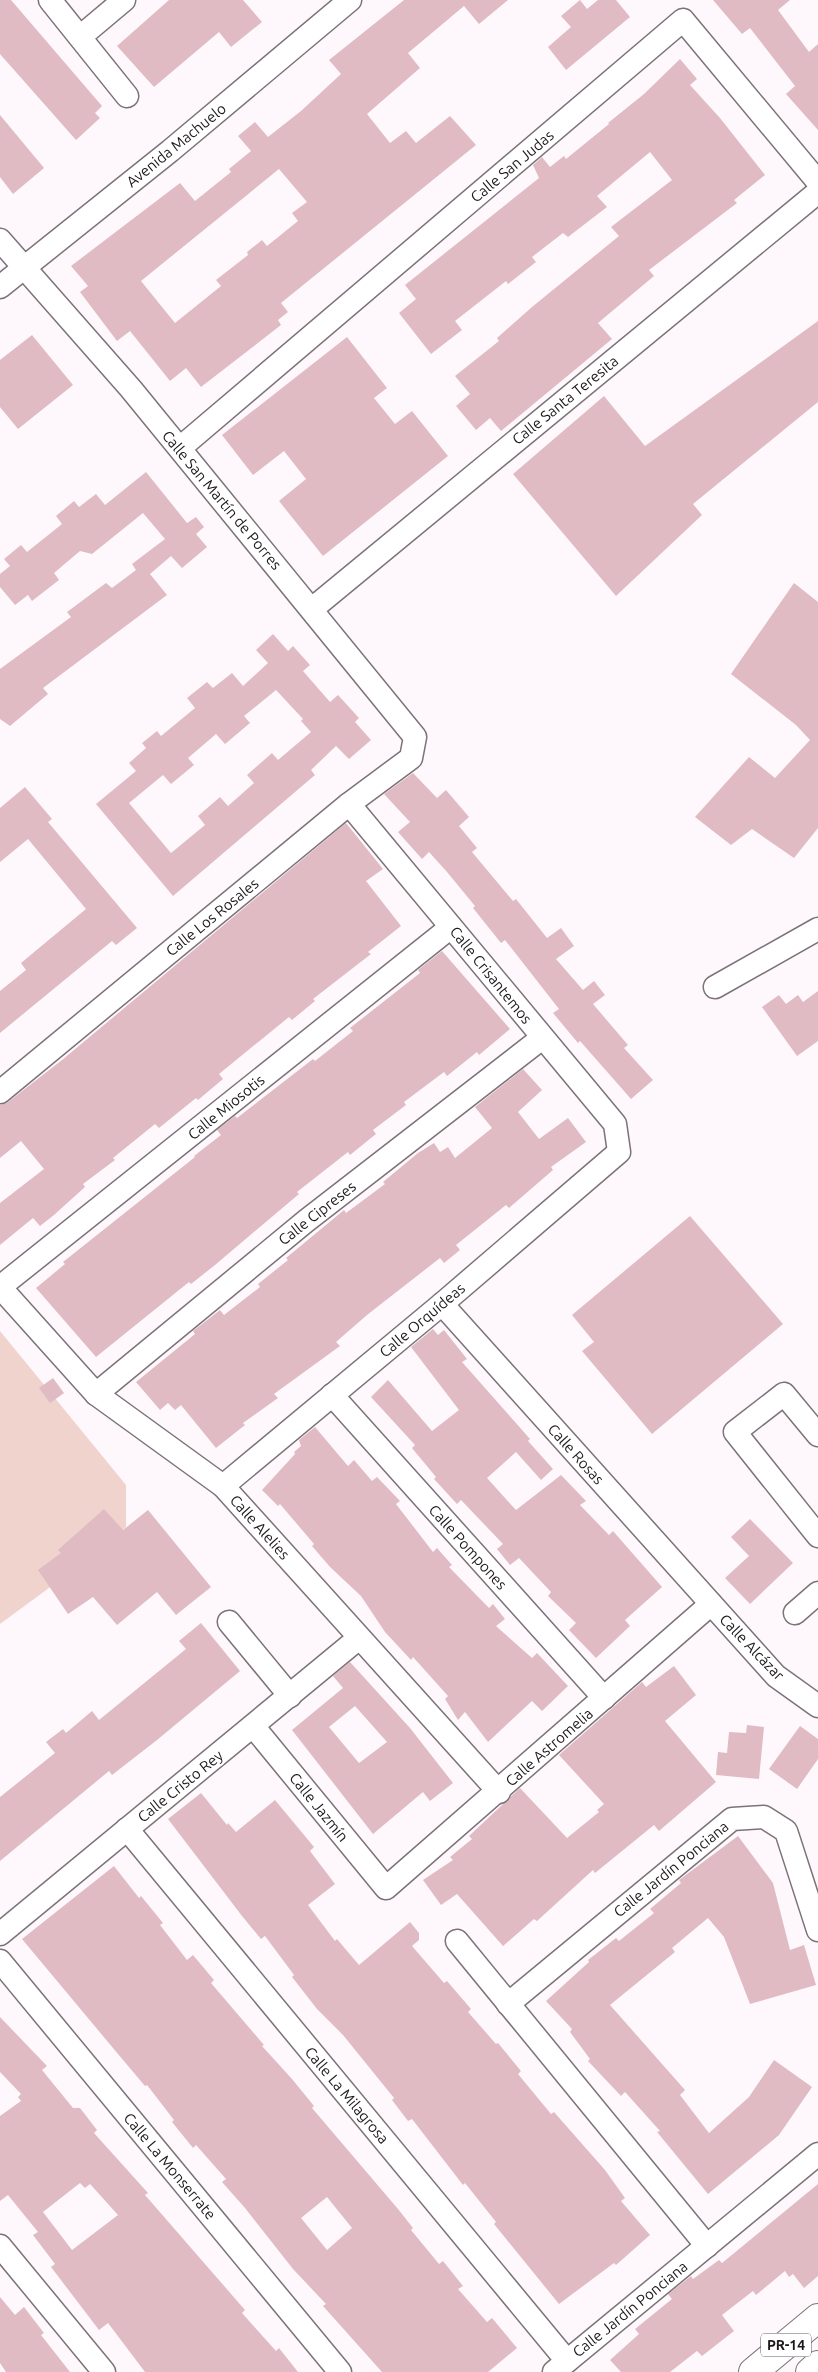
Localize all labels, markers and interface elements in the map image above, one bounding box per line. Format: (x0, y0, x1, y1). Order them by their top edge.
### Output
street label: Avenida Machuelo (123, 100, 229, 190)
street label: Calle San Judas (467, 126, 557, 206)
street label: Calle Santa Teresita (509, 352, 621, 448)
street label: Calle San Martín de Porres (159, 427, 285, 573)
street label: Calle Los Rosales (162, 875, 262, 959)
street label: Calle Crisantemos (447, 923, 535, 1027)
street label: Calle Miosotis (184, 1071, 268, 1143)
street label: Calle Cipreses (275, 1178, 359, 1248)
street label: Calle Orquídeas (376, 1279, 468, 1361)
street label: Calle Rosas (544, 1420, 608, 1488)
street label: Calle Alelies (227, 1491, 293, 1563)
street label: Calle Pompones (426, 1501, 510, 1593)
street label: Calle Alcázar (716, 1610, 788, 1684)
street label: Calle Astromelia (502, 1705, 596, 1789)
street label: Calle Cristo Rey (134, 1747, 226, 1825)
street label: Calle Jazmín (286, 1769, 352, 1845)
street label: Calle Jardín Ponciana (610, 1818, 732, 1920)
street label: Calle La Milagrosa (302, 2043, 392, 2147)
street label: Calle La Monserrate (121, 2109, 219, 2223)
street label: Calle Jardín Ponciana (569, 2258, 691, 2360)
road number: PR-14 (761, 2334, 811, 2356)

